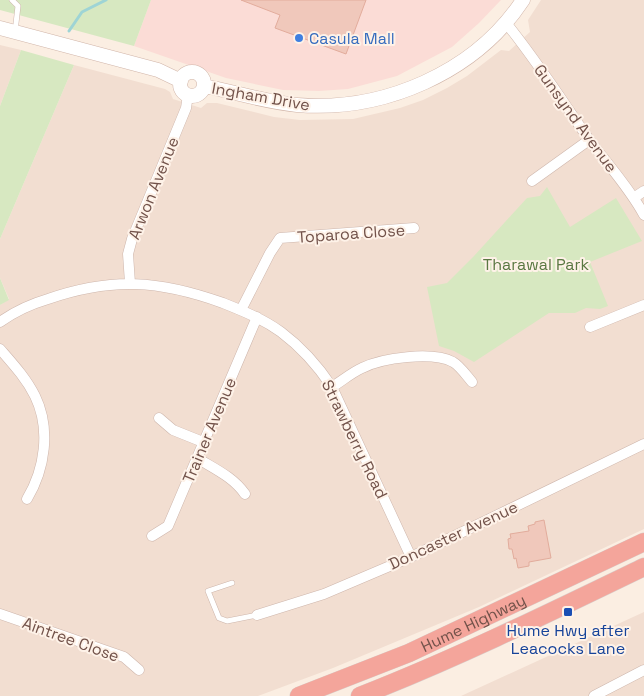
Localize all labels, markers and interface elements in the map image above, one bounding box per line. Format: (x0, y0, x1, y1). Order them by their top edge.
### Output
place label: Casula Mall (309, 28, 395, 49)
marker: Casula Mall (293, 32, 305, 44)
street label: Gunsynd Avenue (529, 60, 622, 177)
street label: Ingham Drive (210, 78, 312, 115)
street label: Arwon Avenue (123, 134, 184, 243)
street label: Toparoa Close (296, 219, 406, 248)
park label: Tharawal Park (483, 254, 590, 275)
street label: Trainer Avenue (178, 374, 241, 486)
street label: Strawberry Road (317, 376, 392, 502)
street label: Doncaster Avenue (385, 496, 521, 575)
street label: Hume Highway (417, 589, 529, 657)
marker: Hume Hwy after Leacocks Lane (562, 606, 574, 618)
street label: Aintree Close (19, 612, 122, 667)
place label: Hume Hwy after Leacocks Lane (507, 620, 629, 659)

